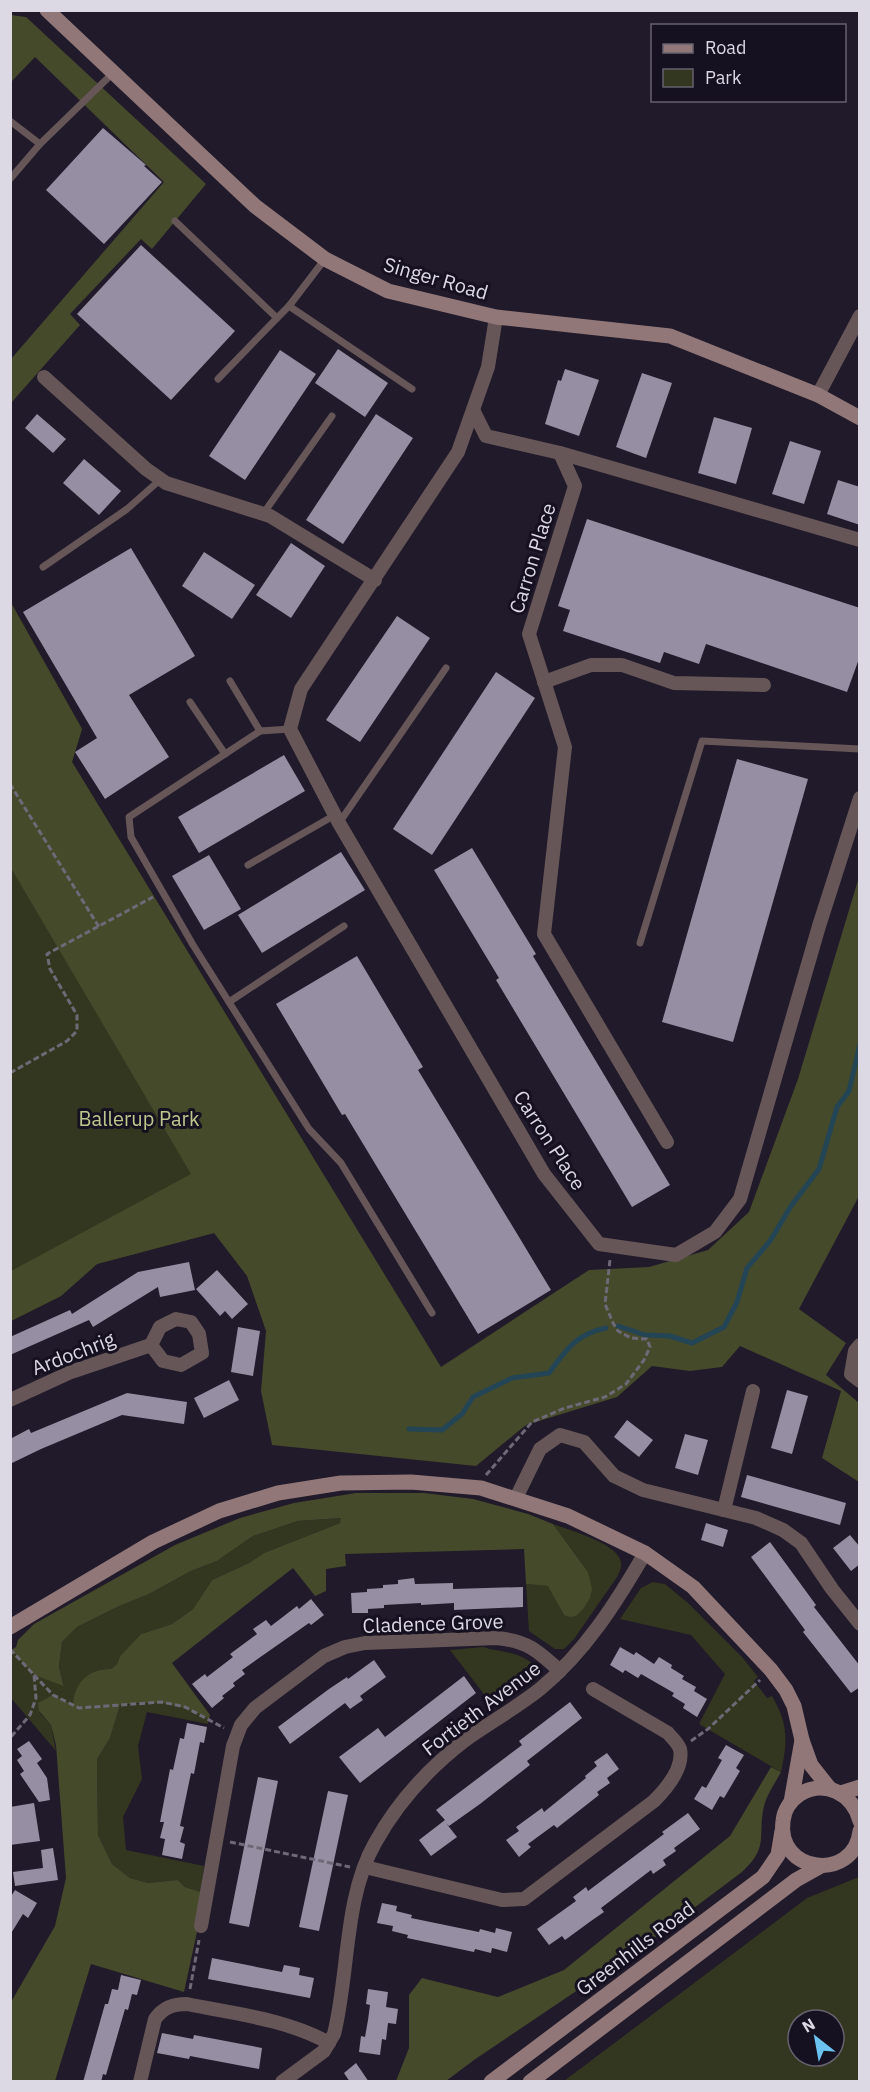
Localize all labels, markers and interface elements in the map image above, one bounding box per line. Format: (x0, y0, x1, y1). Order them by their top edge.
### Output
legend (651, 24, 846, 102)
text: Road (705, 36, 746, 59)
text: Park (705, 66, 742, 89)
street label: Singer Road (381, 250, 491, 306)
street label: Carron Place (502, 499, 562, 617)
street label: Carron Place (508, 1085, 592, 1195)
park label: Ballerup Park (79, 1105, 200, 1132)
street label: Ardochrig (27, 1325, 119, 1381)
street label: Cladence Grove (362, 1607, 504, 1639)
street label: Fortieth Avenue (416, 1654, 546, 1762)
street label: Greenhills Road (570, 1894, 700, 2002)
north arrow (786, 2008, 846, 2068)
text: N (798, 2014, 818, 2037)

